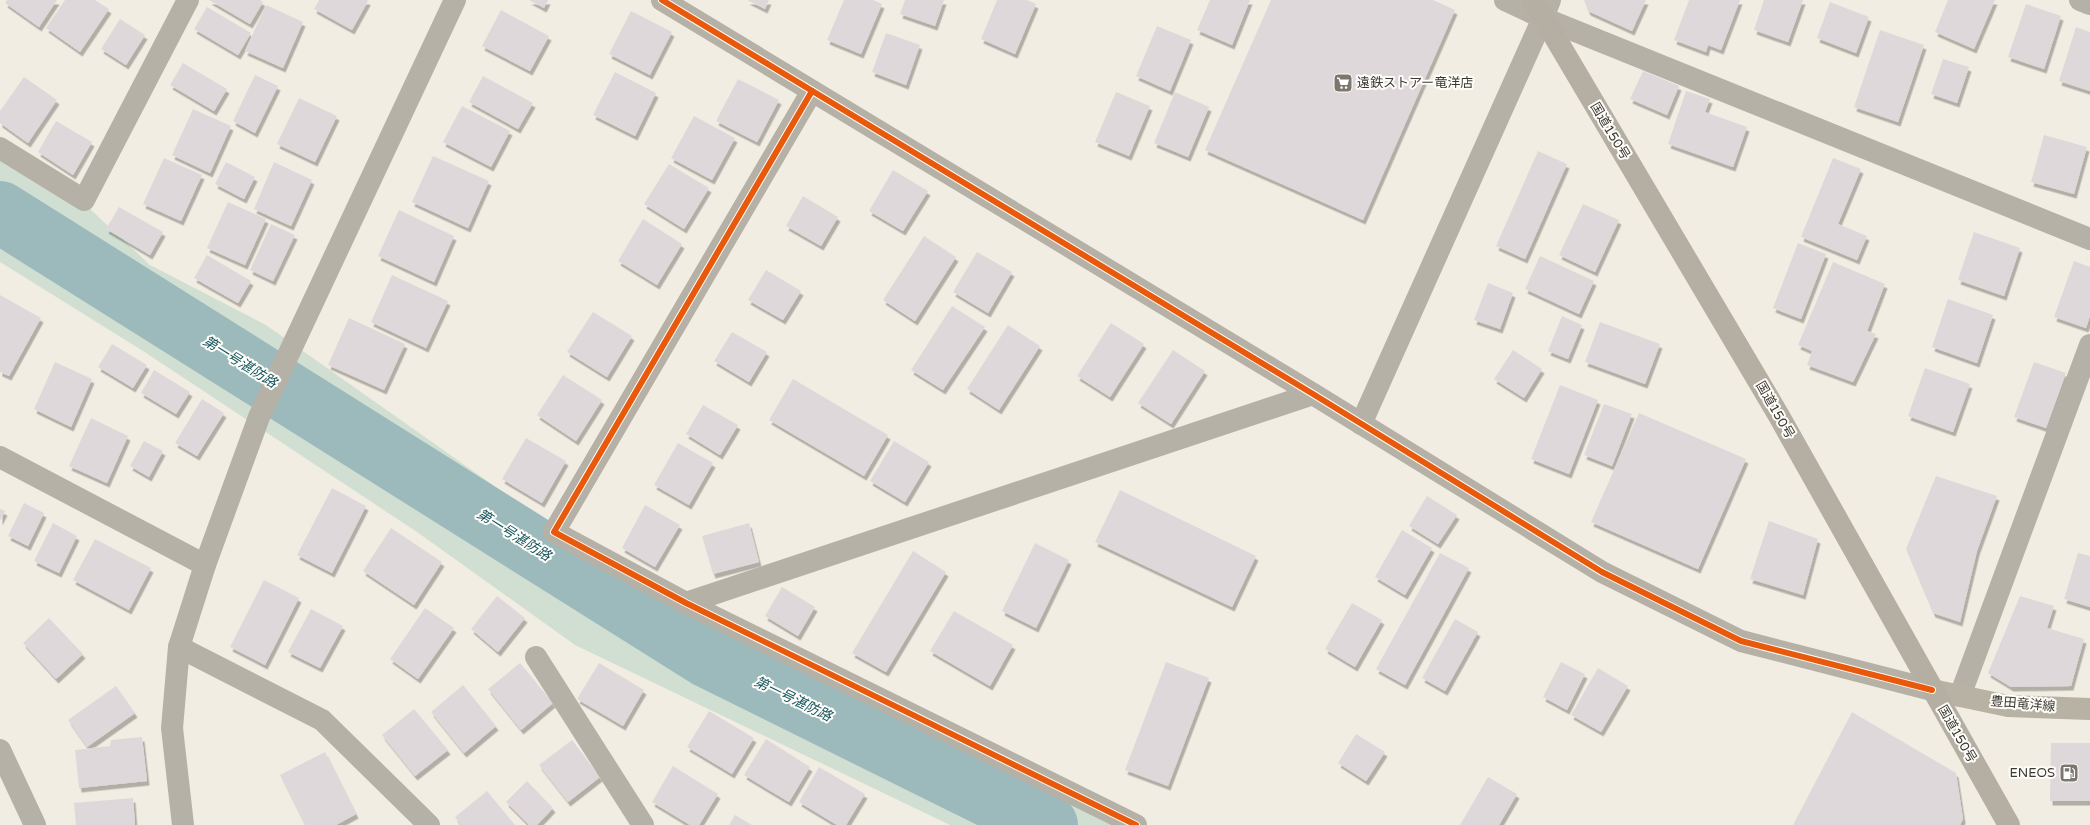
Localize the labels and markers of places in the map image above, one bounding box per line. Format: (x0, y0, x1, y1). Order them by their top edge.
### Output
supermarket icon: 遠鉄ストアー竜洋店 (1332, 72, 1354, 94)
place label: 遠鉄ストアー竜洋店 (1357, 75, 1473, 91)
fuel station icon: ENEOS (2058, 762, 2080, 784)
place label: ENEOS (2009, 765, 2055, 781)

